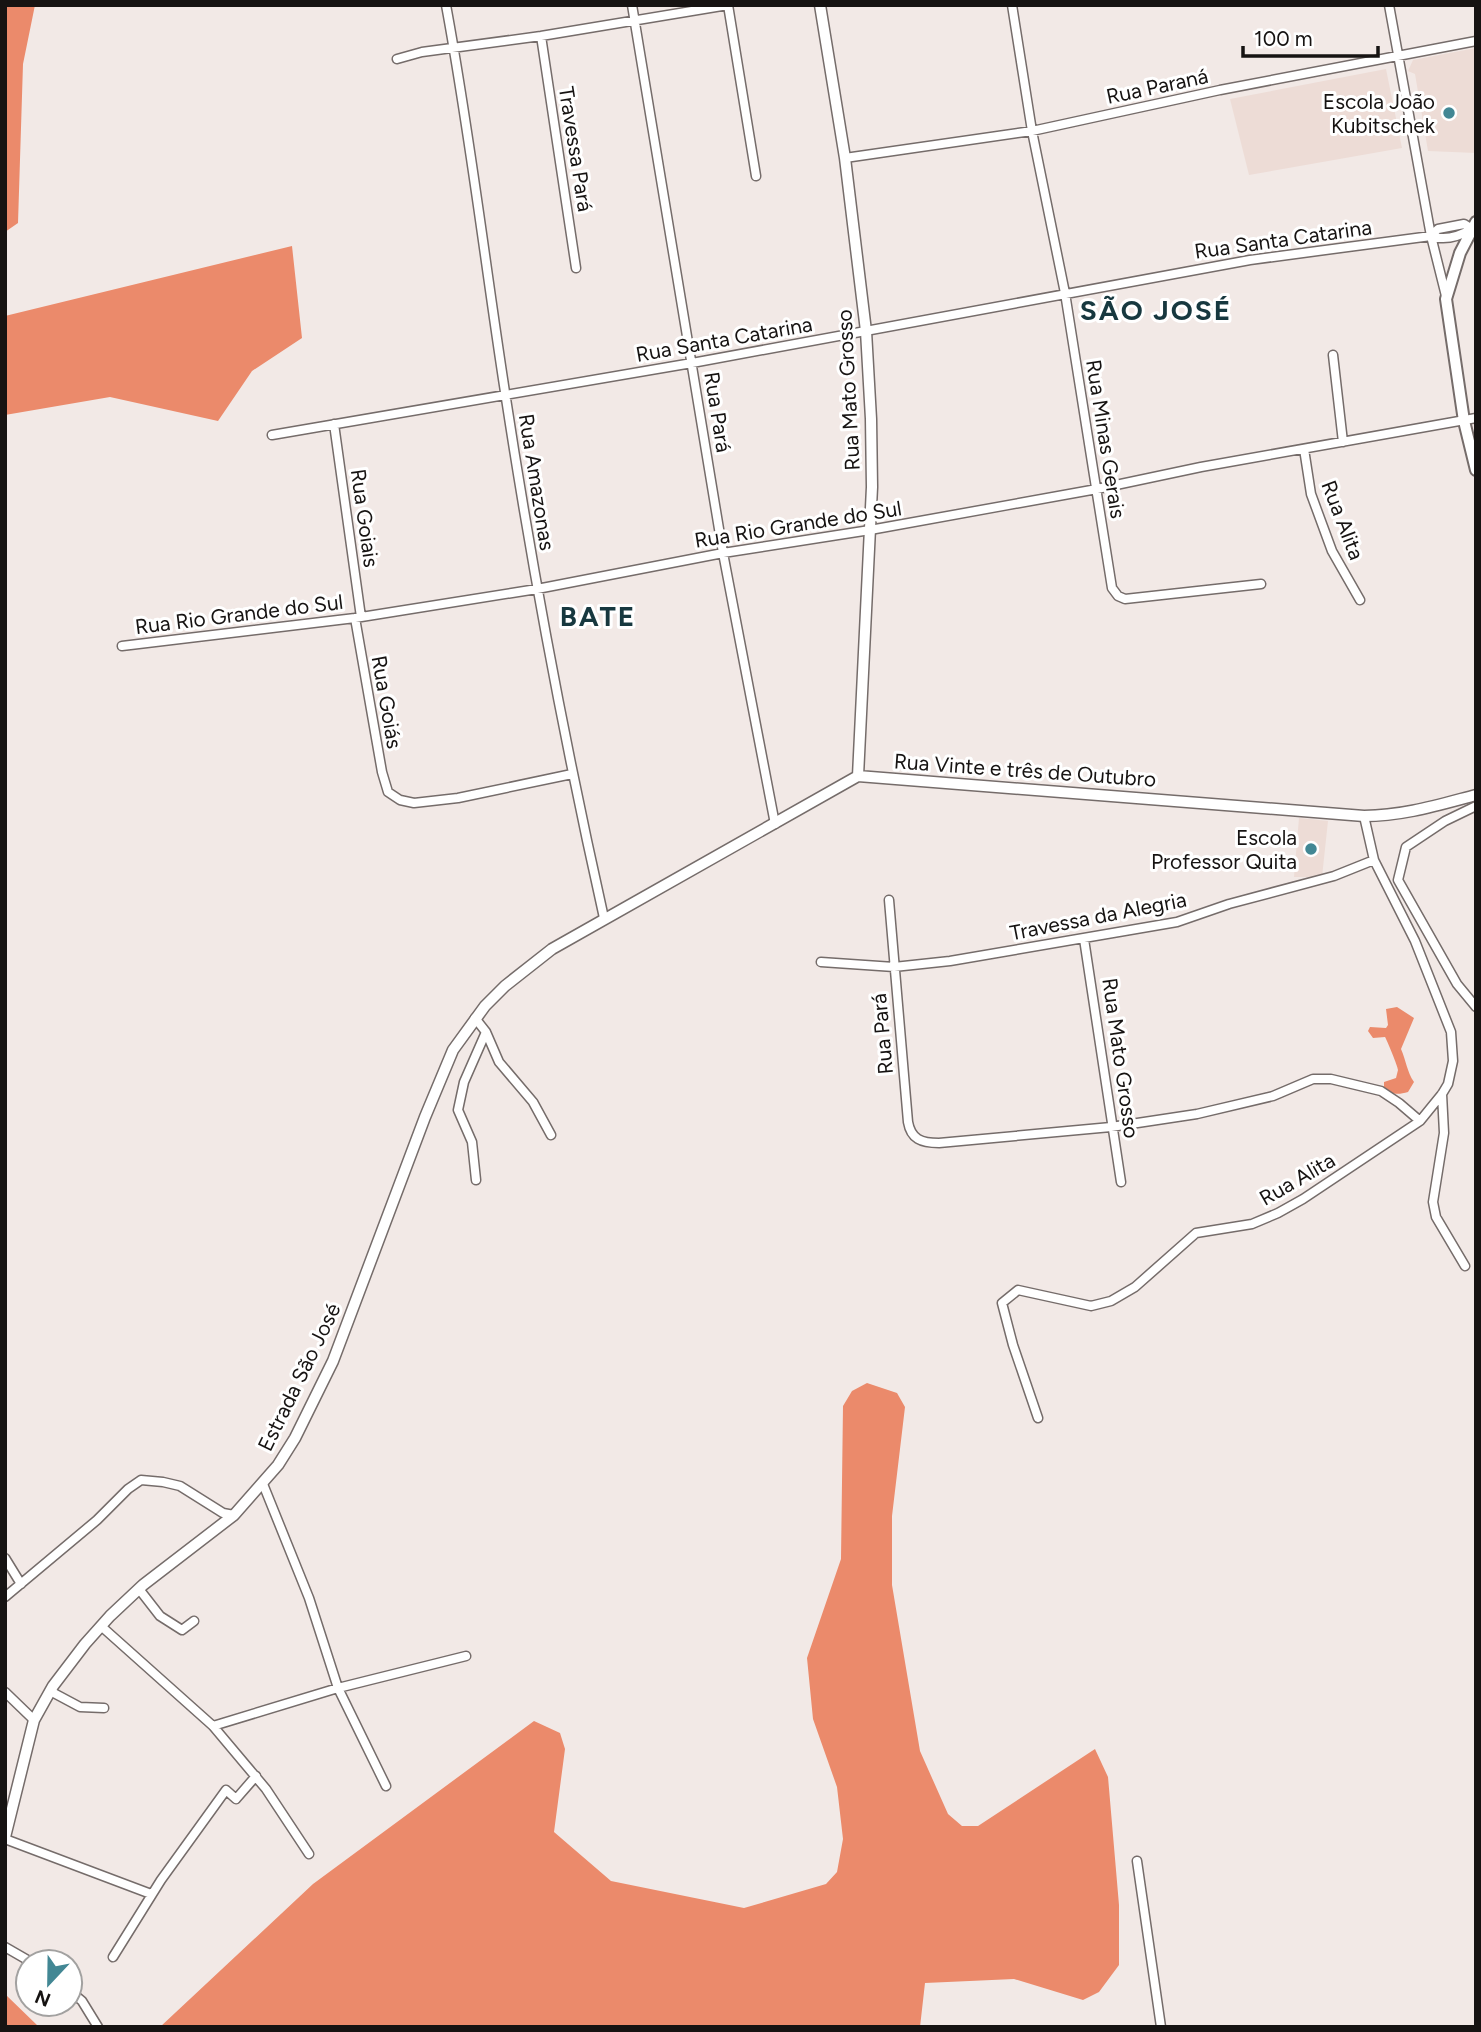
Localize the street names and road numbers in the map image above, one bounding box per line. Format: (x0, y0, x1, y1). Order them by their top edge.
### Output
street label: Rua Paraná (1104, 63, 1210, 109)
street label: Travessa Pará (554, 85, 598, 213)
street label: Rua Santa Catarina (1193, 214, 1373, 264)
street label: Rua Mato Grosso (831, 309, 865, 471)
street label: Rua Santa Catarina (634, 311, 814, 367)
street label: Rua Minas Gerais (1081, 358, 1131, 520)
street label: Rua Pará (699, 370, 737, 454)
street label: Rua Amazonas (514, 412, 560, 552)
street label: Rua Goiais (346, 467, 384, 569)
street label: Rua Alita (1316, 477, 1370, 563)
street label: Rua Rio Grande do Sul (693, 495, 903, 553)
street label: Rua Rio Grande do Sul (134, 589, 344, 639)
street label: Rua Goiás (367, 653, 407, 751)
street label: Rua Vinte e três de Outubro (893, 748, 1157, 792)
street label: Travessa da Alegria (1008, 887, 1188, 945)
street label: Rua Mato Grosso (1097, 976, 1145, 1140)
street label: Rua Pará (866, 992, 898, 1076)
street label: Rua Alita (1255, 1147, 1339, 1211)
street label: Estrada São José (252, 1299, 346, 1455)

